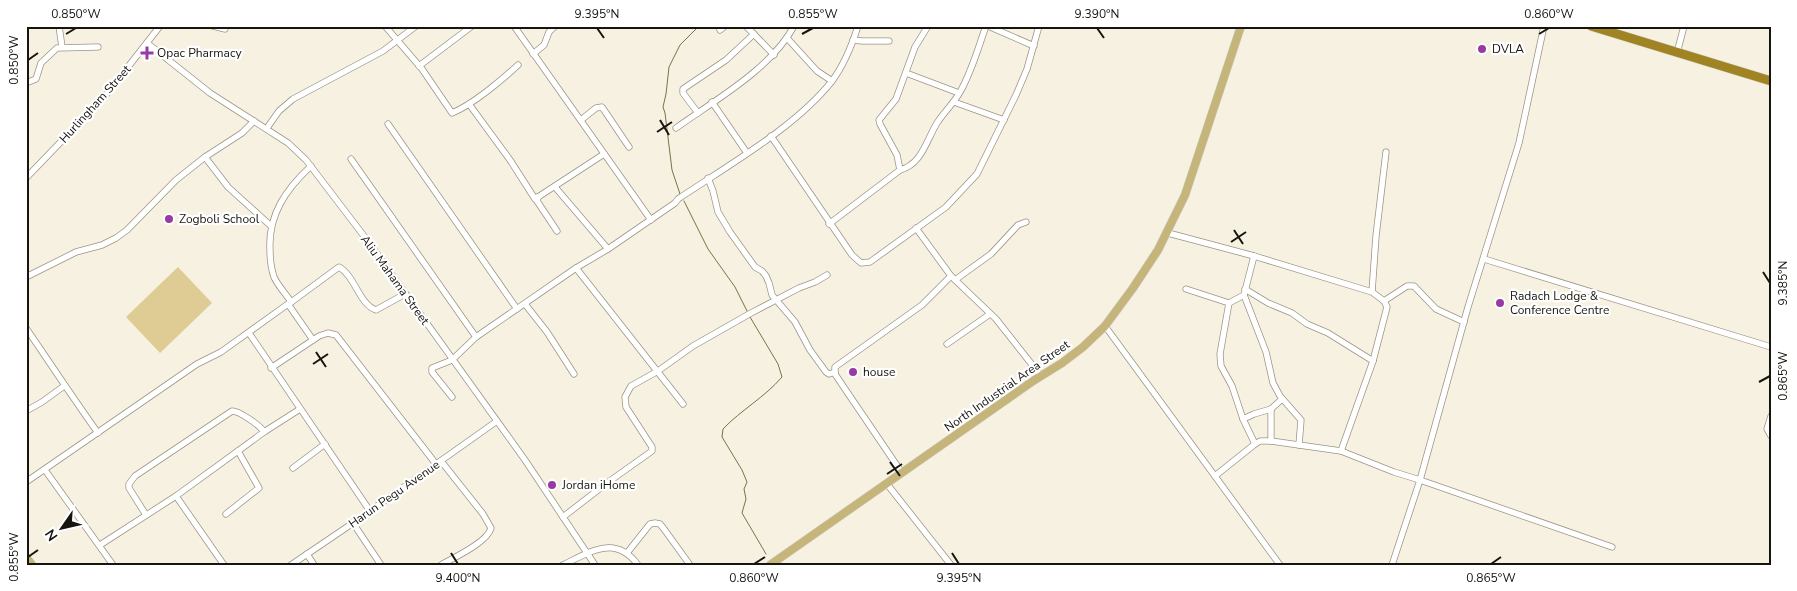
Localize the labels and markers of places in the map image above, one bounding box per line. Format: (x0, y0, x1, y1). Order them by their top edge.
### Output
place label: DVLA (1492, 41, 1524, 57)
marker: DVLA (1476, 43, 1488, 55)
place label: Opac Pharmacy (157, 45, 243, 61)
marker: Opac Pharmacy (141, 47, 153, 59)
place label: Zogboli School (179, 211, 260, 227)
marker: Zogboli School (163, 213, 175, 225)
place label: Radach Lodge & Conference Centre (1510, 288, 1609, 318)
marker: Radach Lodge & Conference Centre (1494, 297, 1506, 309)
place label: house (863, 364, 895, 380)
marker: house (847, 366, 859, 378)
place label: Jordan iHome (561, 477, 635, 493)
marker: Jordan iHome (546, 479, 558, 491)

